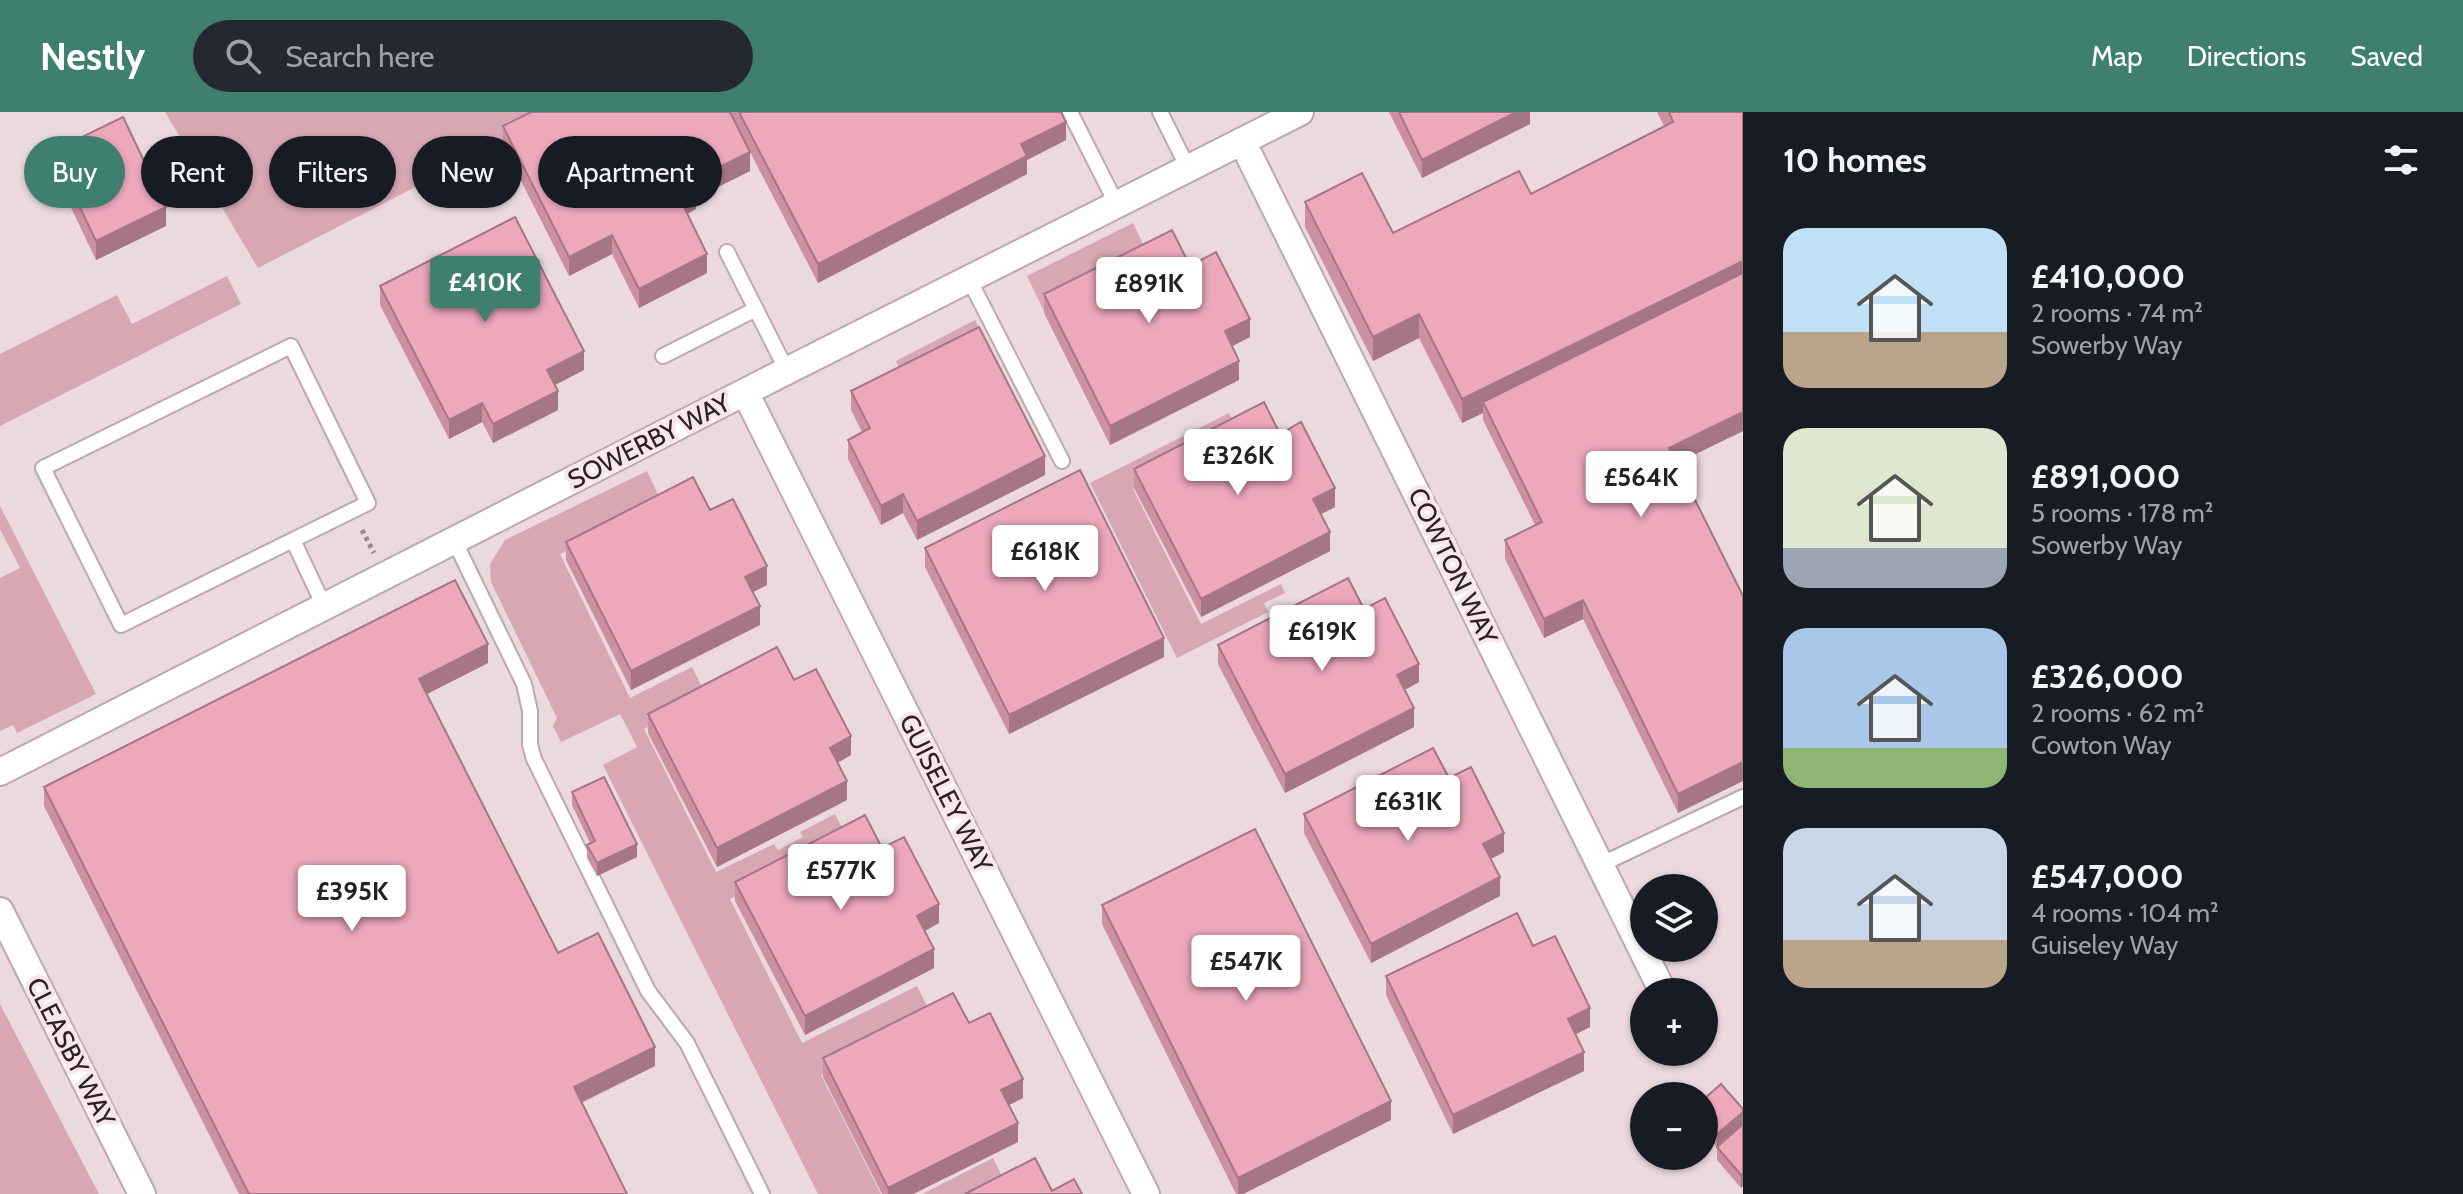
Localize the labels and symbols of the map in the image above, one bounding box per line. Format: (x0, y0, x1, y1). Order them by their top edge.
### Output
pin: £410K (429, 256, 541, 324)
pin: £891K (1093, 257, 1205, 325)
street label: SOWERBY WAY (563, 386, 736, 496)
pin: £326K (1182, 429, 1294, 497)
pin: £564K (1585, 451, 1697, 519)
street label: COWTON WAY (1401, 482, 1505, 650)
pin: £618K (989, 525, 1101, 593)
pin: £619K (1266, 605, 1378, 673)
street label: GUISELEY WAY (892, 709, 1000, 878)
pin: £631K (1352, 775, 1464, 843)
pin: £577K (785, 844, 897, 912)
pin: £395K (296, 865, 408, 933)
pin: £547K (1190, 935, 1302, 1003)
street label: CLEASBY WAY (20, 972, 122, 1132)

